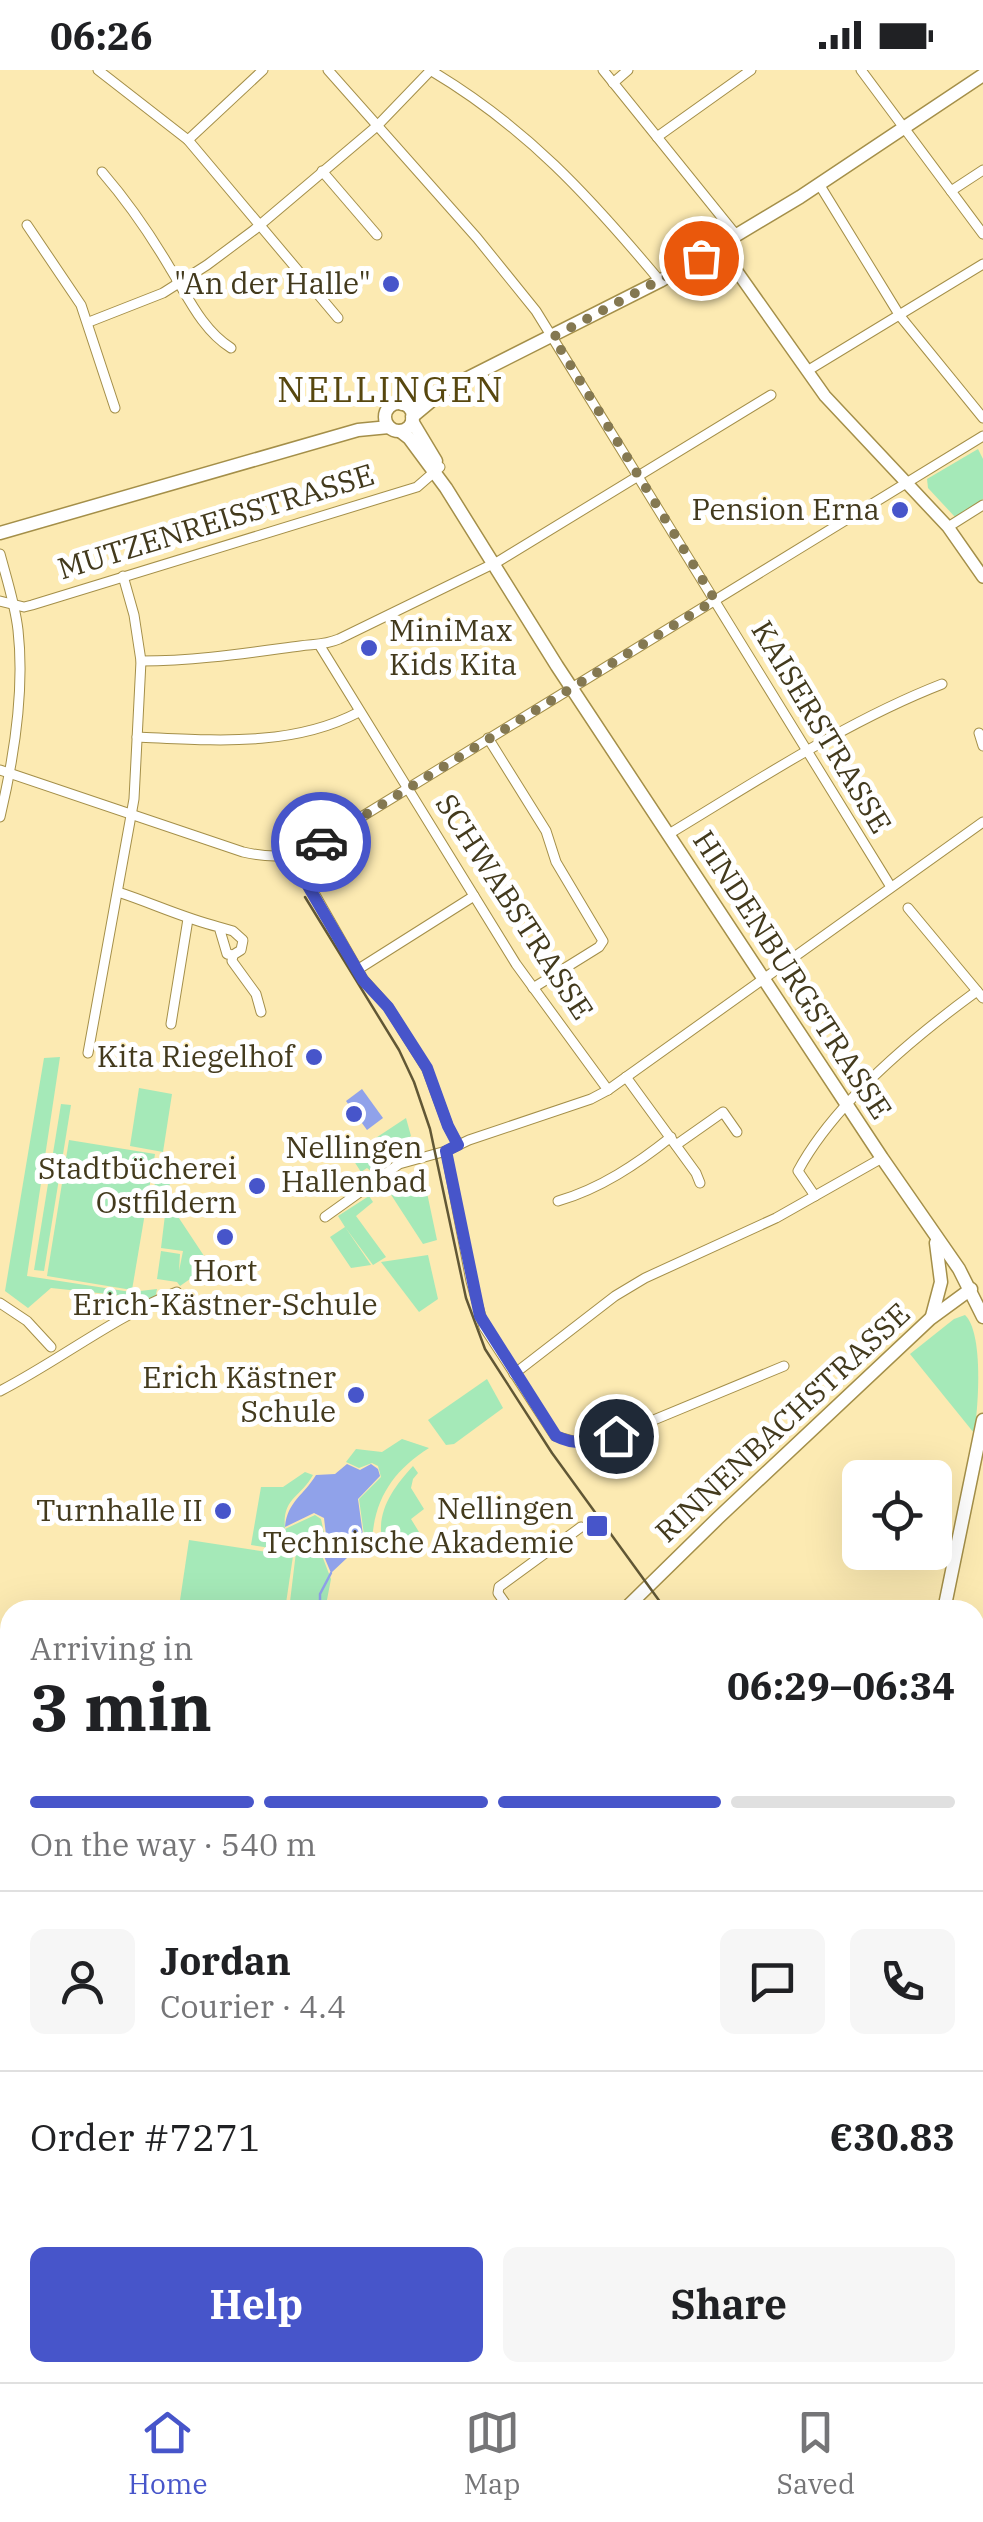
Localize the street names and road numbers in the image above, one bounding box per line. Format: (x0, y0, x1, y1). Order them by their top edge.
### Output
street label: MUTZENREISSTRASSE (53, 454, 379, 587)
street label: KAISERSTRASSE (743, 613, 901, 840)
street label: SCHWABSTRASSE (428, 786, 603, 1027)
street label: HINDENBURGSTRASSE (685, 822, 901, 1126)
street label: RINNENBACHSTRASSE (646, 1294, 918, 1550)

